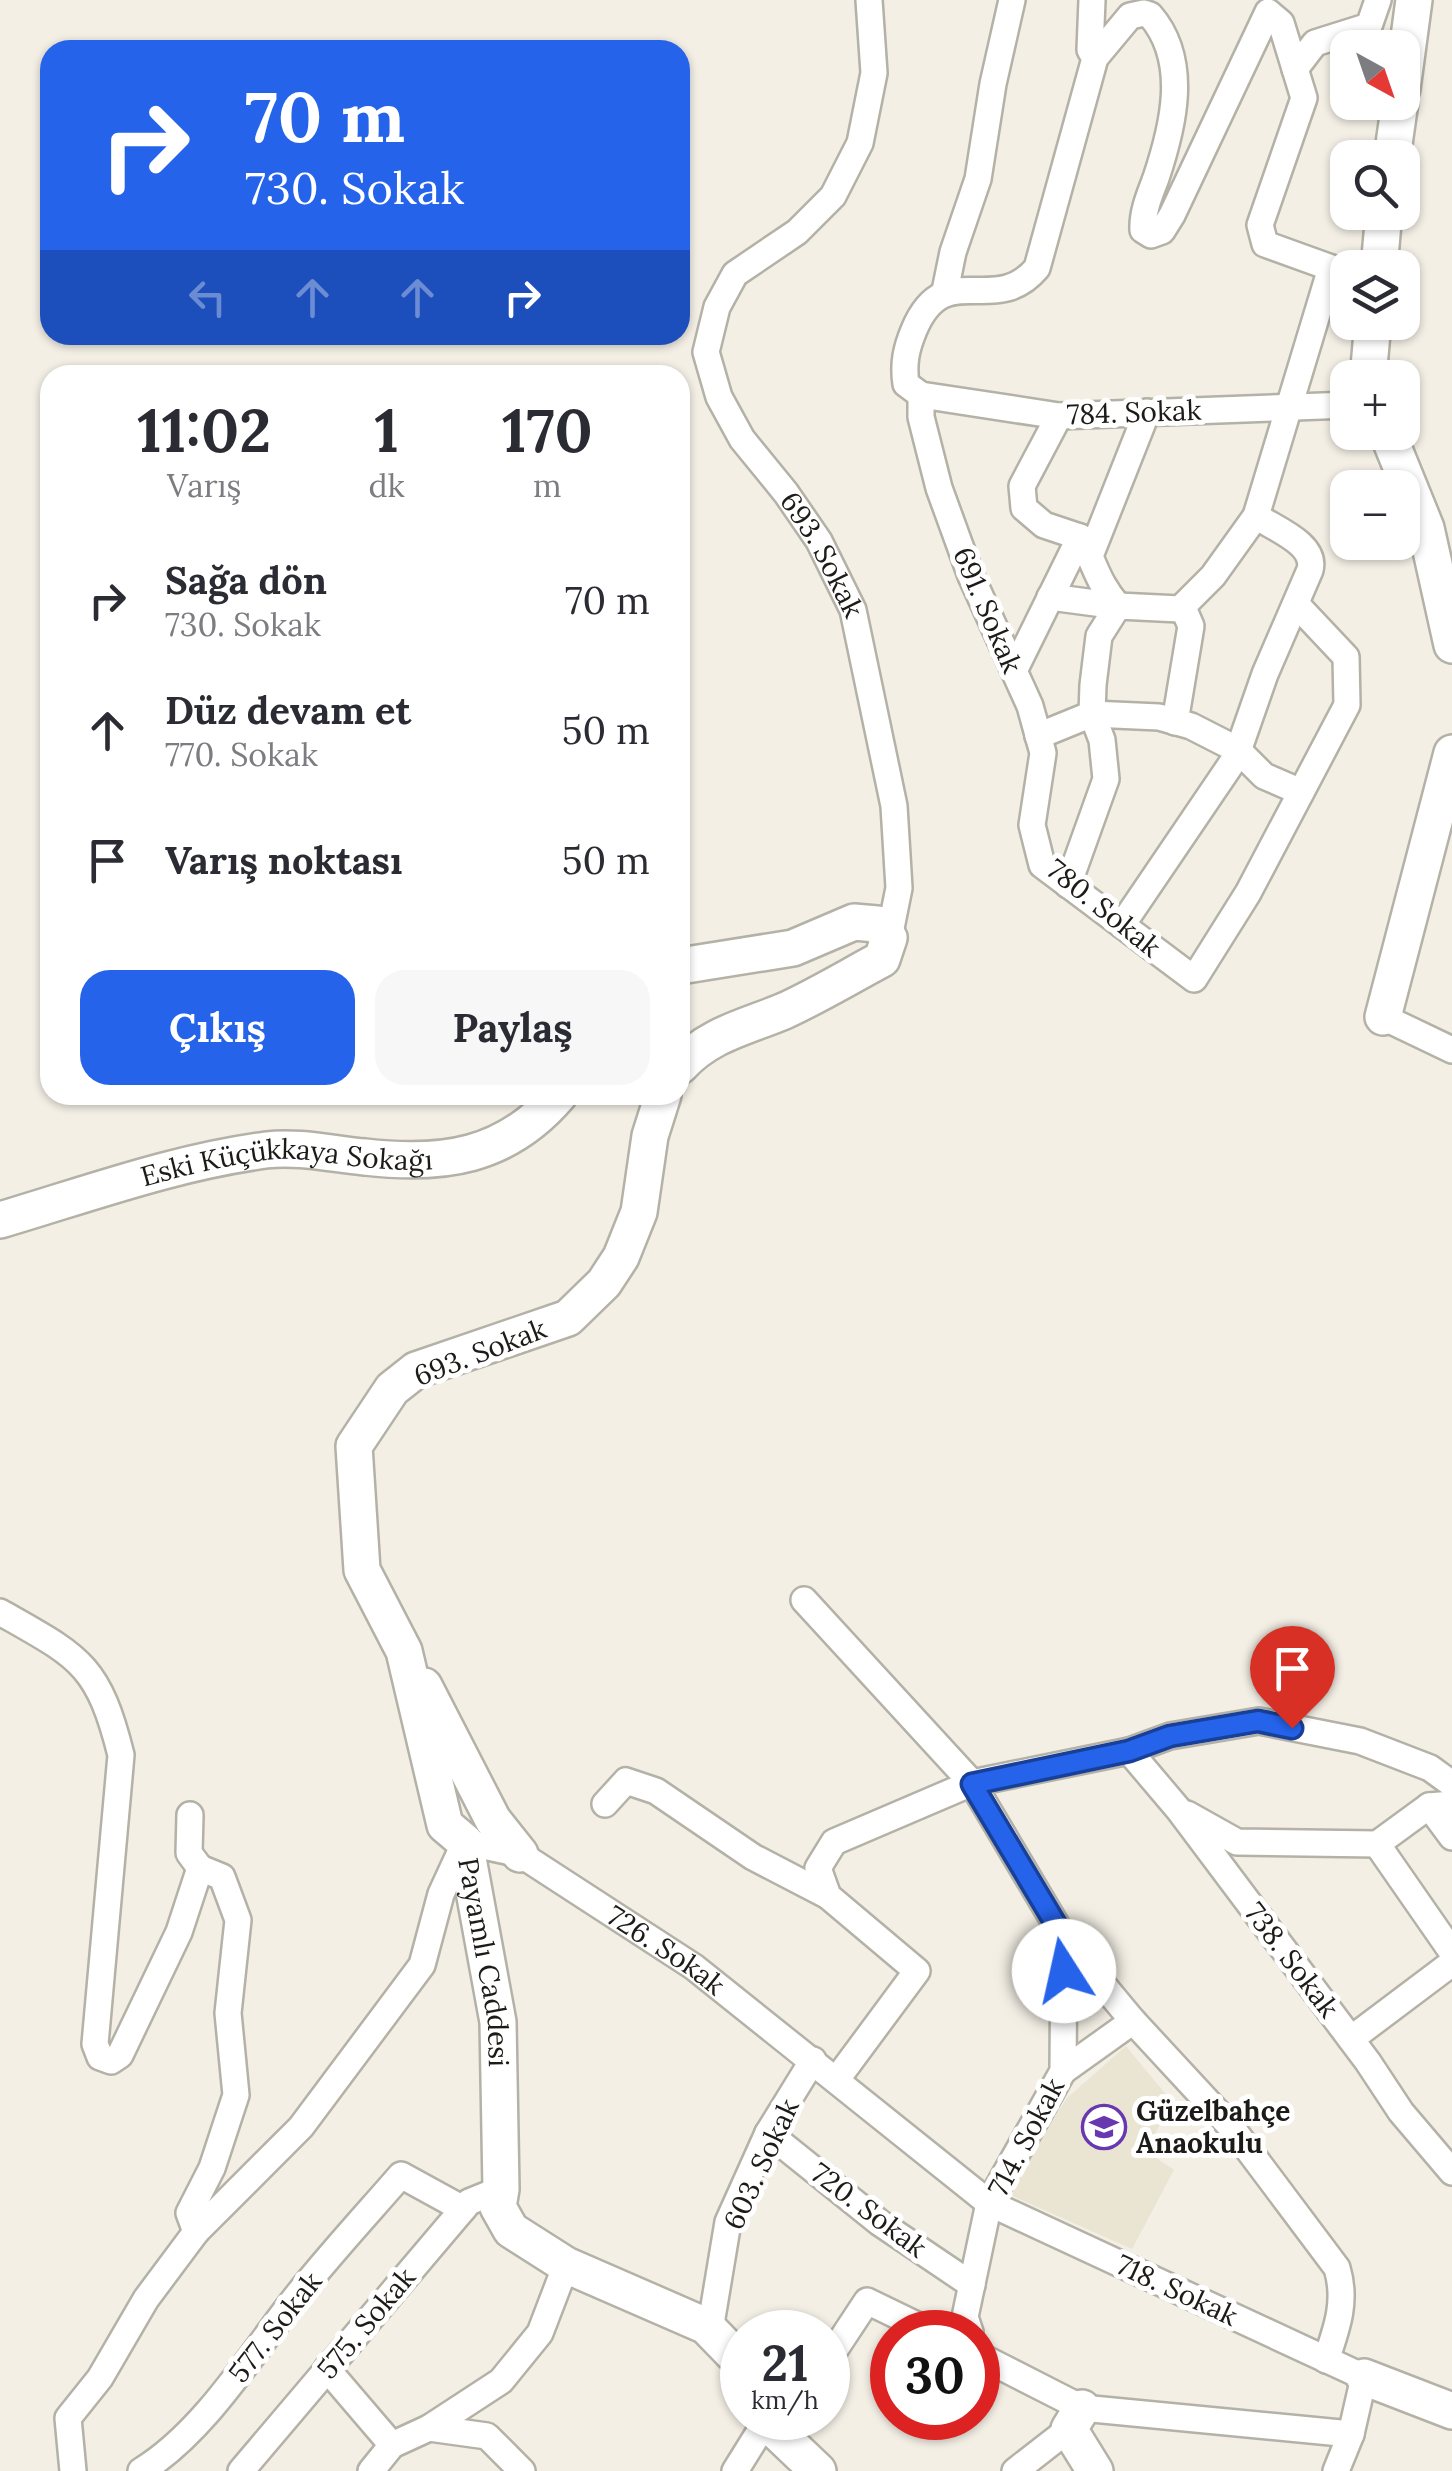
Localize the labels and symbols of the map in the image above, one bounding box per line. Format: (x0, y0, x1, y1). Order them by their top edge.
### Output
north arrow (1330, 30, 1420, 120)
street label: 784. Sokak (1066, 392, 1202, 432)
street label: 693. Sokak (772, 485, 872, 624)
street label: 691. Sokak (945, 541, 1031, 679)
street label: 780. Sokak (1040, 851, 1168, 965)
street label: Eski Küçükkaya Sokağı (137, 1131, 433, 1194)
street label: 693. Sokak (409, 1310, 551, 1394)
pin (1250, 1626, 1335, 1729)
street label: Payamlı Caddesi (450, 1855, 517, 2067)
street label: 738. Sokak (1237, 1895, 1347, 2025)
street label: 726. Sokak (600, 1897, 733, 2003)
position arrow (1012, 1919, 1116, 2023)
street label: 714. Sokak (980, 2071, 1072, 2203)
street label: 603. Sokak (715, 2093, 807, 2235)
place label: Güzelbahçe Anaokulu (1136, 2093, 1290, 2161)
school or university icon: Güzelbahçe Anaokulu (1081, 2104, 1127, 2150)
street label: 720. Sokak (804, 2155, 934, 2265)
street label: 718. Sokak (1111, 2246, 1243, 2334)
street label: 575. Sokak (309, 2260, 423, 2386)
street label: 577. Sokak (221, 2264, 329, 2390)
speed limit sign: 30 (870, 2310, 1000, 2440)

